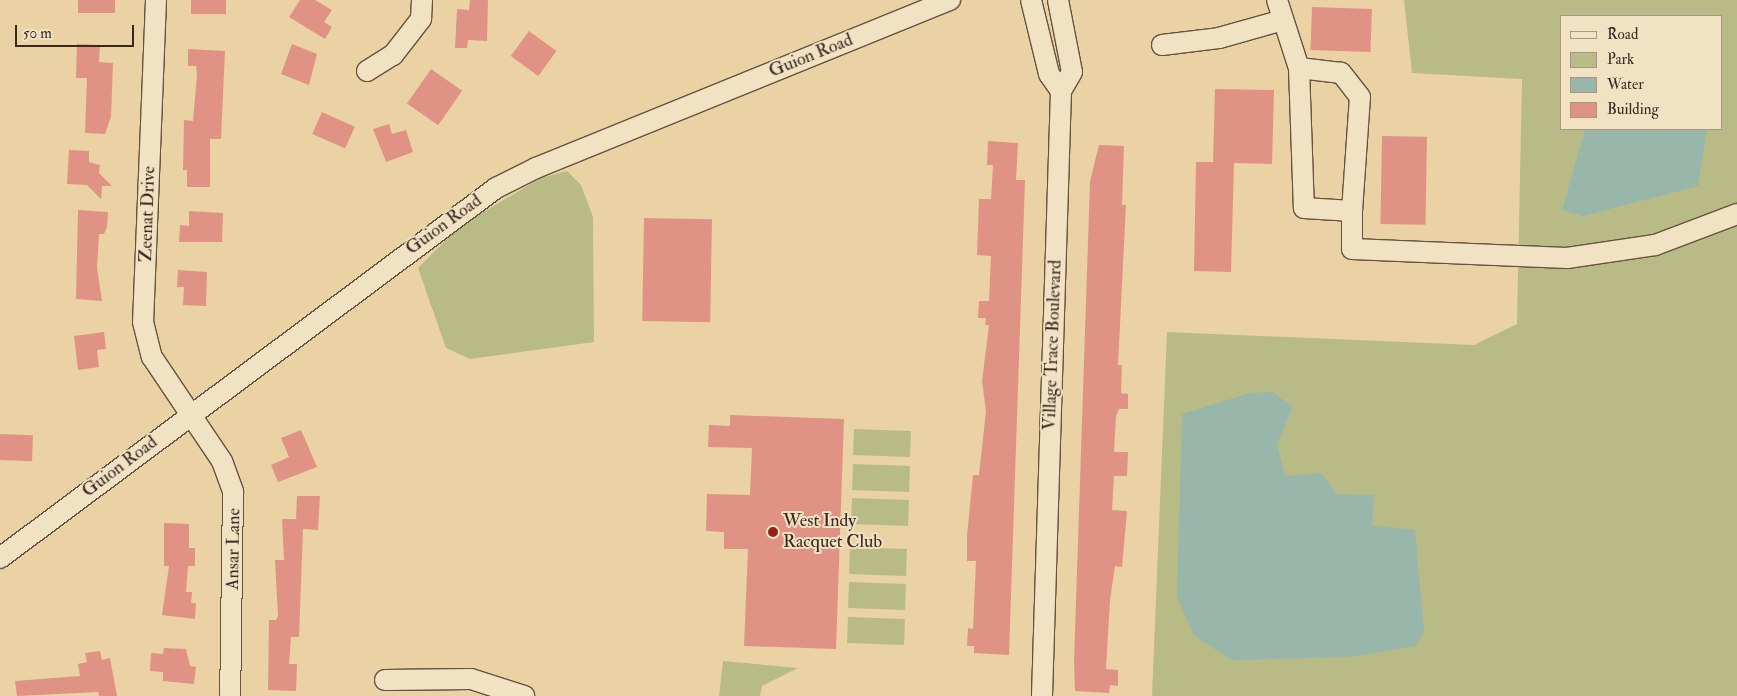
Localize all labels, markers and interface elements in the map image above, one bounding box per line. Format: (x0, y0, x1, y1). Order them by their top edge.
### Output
scale bar (18, 15, 136, 47)
legend (1560, 15, 1722, 130)
text: 50 m (23, 24, 52, 43)
text: Road (1607, 25, 1638, 44)
street label: Guion Road (766, 29, 856, 83)
text: Park (1607, 50, 1634, 69)
text: Water (1607, 75, 1644, 94)
text: Building (1607, 100, 1659, 119)
street label: Zeenat Drive (136, 166, 160, 262)
street label: Guion Road (402, 190, 486, 260)
street label: Village Trace Boulevard (1039, 259, 1067, 431)
street label: Guion Road (78, 432, 162, 502)
street label: Ansar Lane (222, 508, 246, 590)
place label: West Indy Racquet Club (783, 511, 882, 554)
marker: West Indy Racquet Club (767, 526, 779, 538)

